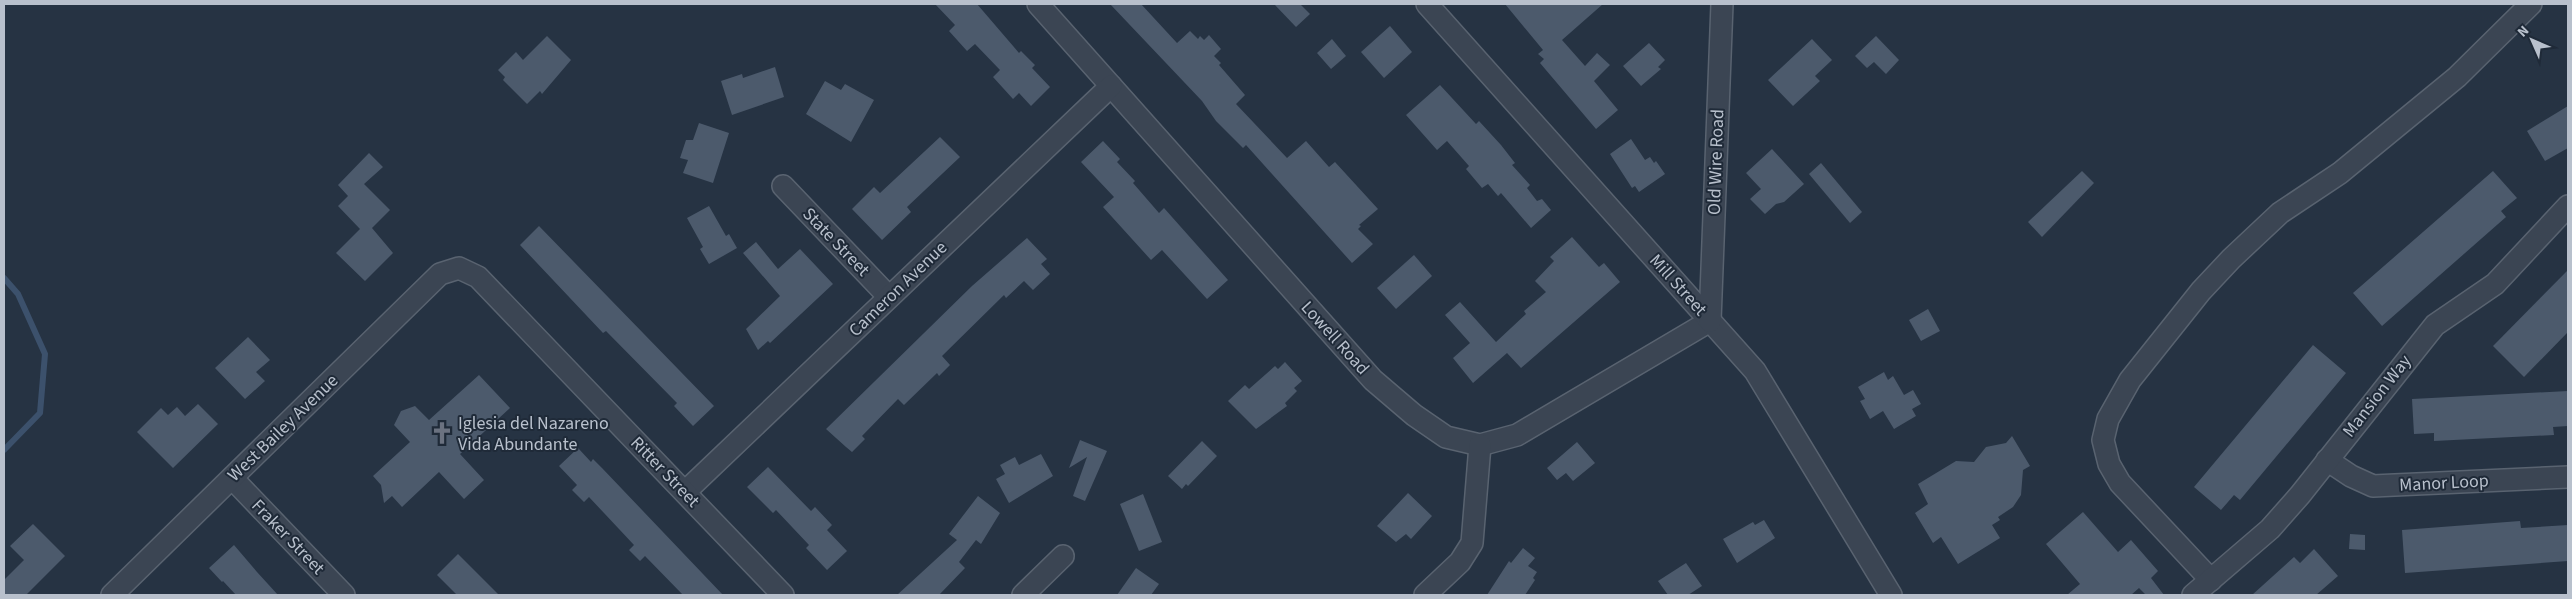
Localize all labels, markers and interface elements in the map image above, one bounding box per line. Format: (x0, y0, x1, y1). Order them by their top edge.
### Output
north arrow (2507, 15, 2557, 65)
text: N (2513, 21, 2534, 42)
street label: Old Wire Road (1702, 109, 1730, 215)
street label: State Street (797, 202, 875, 282)
street label: Cameron Avenue (843, 236, 953, 342)
street label: Mill Street (1643, 249, 1713, 321)
street label: Lowell Road (1295, 296, 1375, 380)
street label: Mansion Way (2337, 349, 2418, 443)
street label: West Bailey Avenue (222, 369, 344, 487)
place label: Iglesia del Nazareno Vida Abundante (458, 411, 609, 457)
church icon: Iglesia del Nazareno Vida Abundante (429, 420, 455, 446)
street label: Ritter Street (625, 431, 705, 513)
street label: Manor Loop (2399, 468, 2489, 498)
street label: Fraker Street (246, 494, 330, 580)

